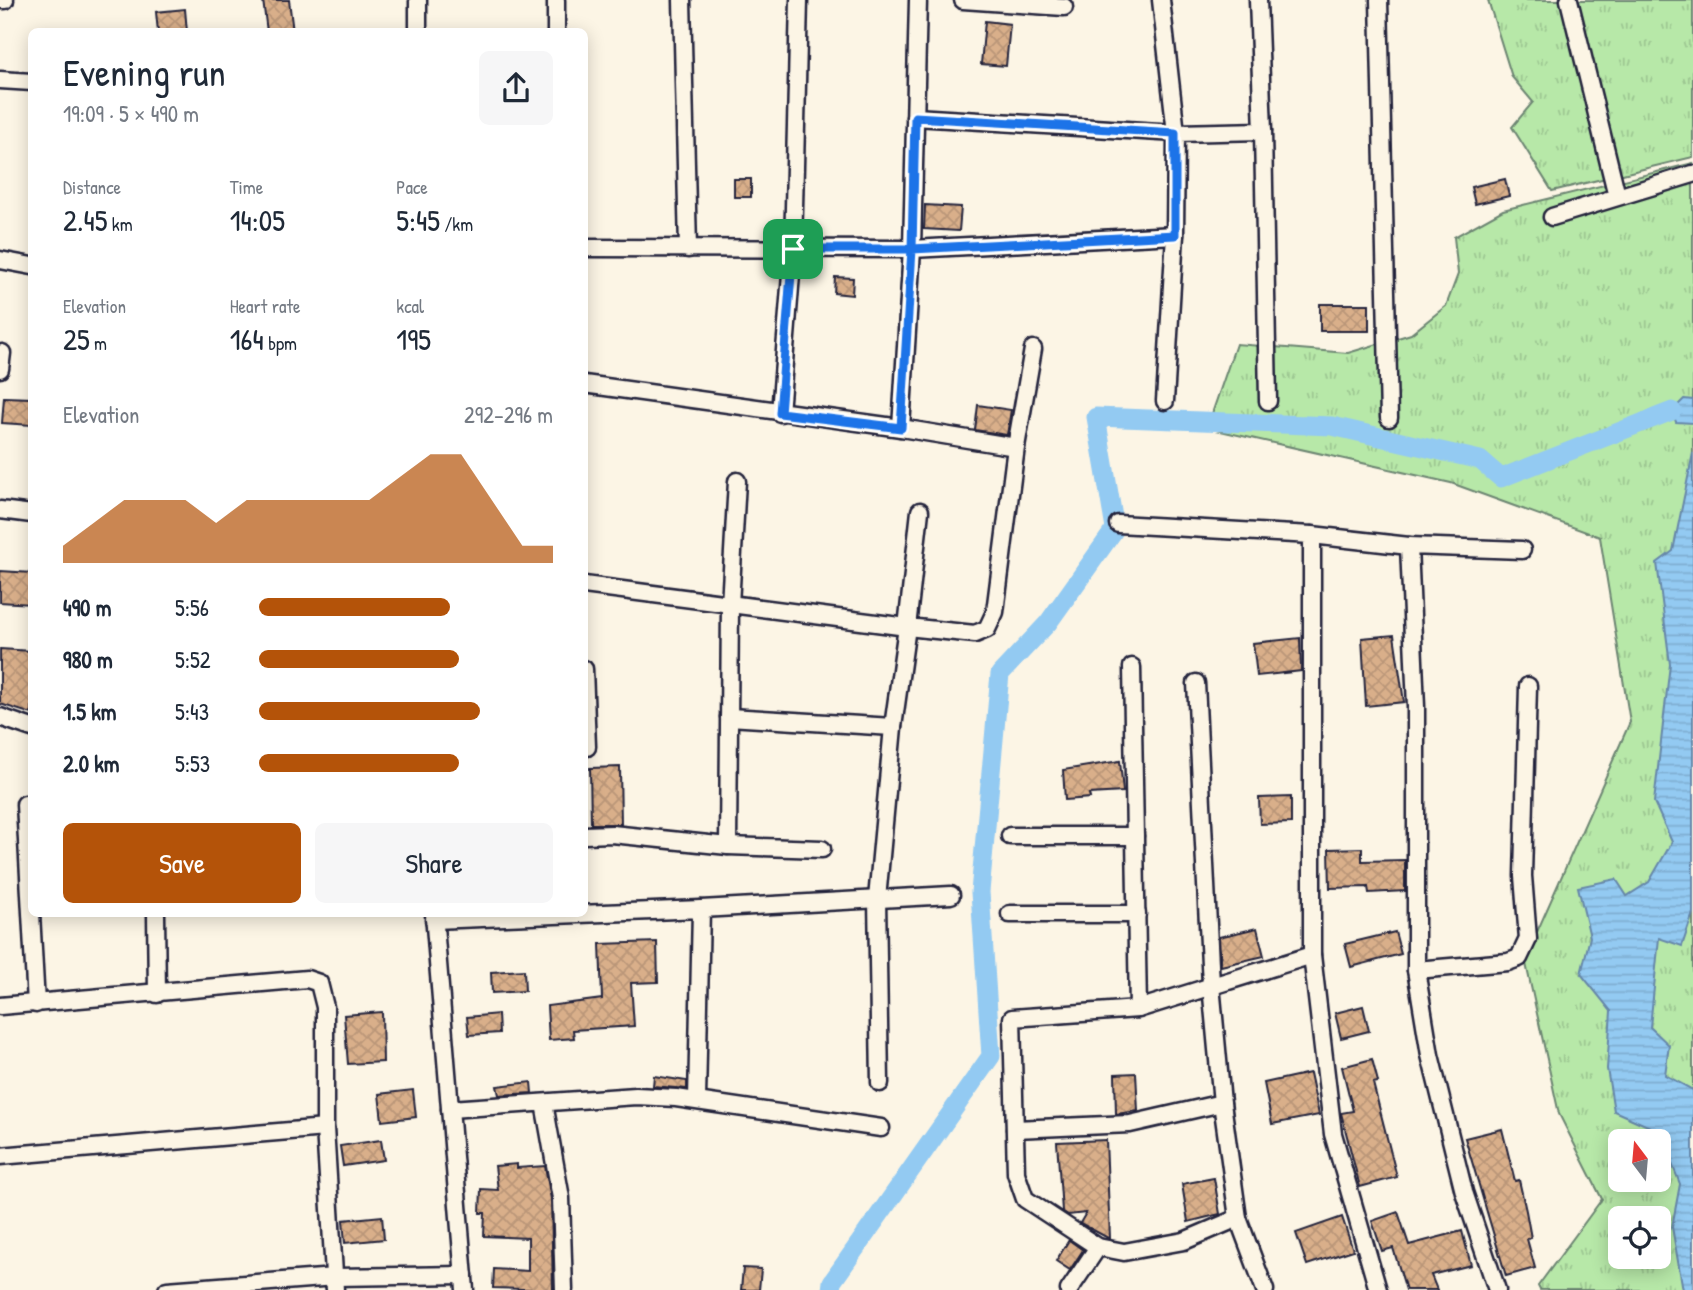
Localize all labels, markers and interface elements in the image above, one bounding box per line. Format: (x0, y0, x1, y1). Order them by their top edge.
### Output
text: Evening run (63, 46, 226, 98)
button: share (479, 51, 553, 125)
text: 19:09 · 5 × 490 m (63, 98, 199, 129)
text: Distance (63, 174, 121, 200)
text: Time (230, 174, 263, 200)
text: Pace (396, 174, 428, 200)
text: 2.45 (63, 200, 107, 240)
text: 14:05 (230, 200, 285, 240)
text: 5:45 (396, 200, 440, 240)
text: km (107, 211, 133, 237)
text: /km (440, 211, 473, 237)
pin (763, 219, 823, 279)
icon: arrive (774, 230, 812, 268)
text: Elevation (63, 293, 126, 319)
text: Heart rate (230, 293, 301, 319)
text: kcal (396, 293, 424, 319)
text: 25 (63, 319, 90, 359)
text: 164 (230, 319, 264, 359)
text: 195 (396, 319, 431, 359)
text: m (90, 330, 107, 356)
text: bpm (264, 330, 297, 356)
text: Elevation (63, 399, 139, 430)
text: 292–296 m (464, 399, 553, 430)
text: 490 m (63, 592, 111, 623)
text: 5:56 (175, 592, 209, 623)
text: 980 m (63, 644, 113, 675)
text: 5:52 (175, 644, 211, 675)
text: 1.5 km (63, 696, 116, 727)
text: 5:43 (175, 696, 209, 727)
text: 2.0 km (63, 748, 119, 779)
text: 5:53 (175, 748, 210, 779)
button: Save (63, 823, 301, 903)
button: Share (315, 823, 553, 903)
north arrow (1608, 1129, 1671, 1192)
map controls (1608, 1129, 1671, 1269)
button: locate (1608, 1206, 1671, 1269)

